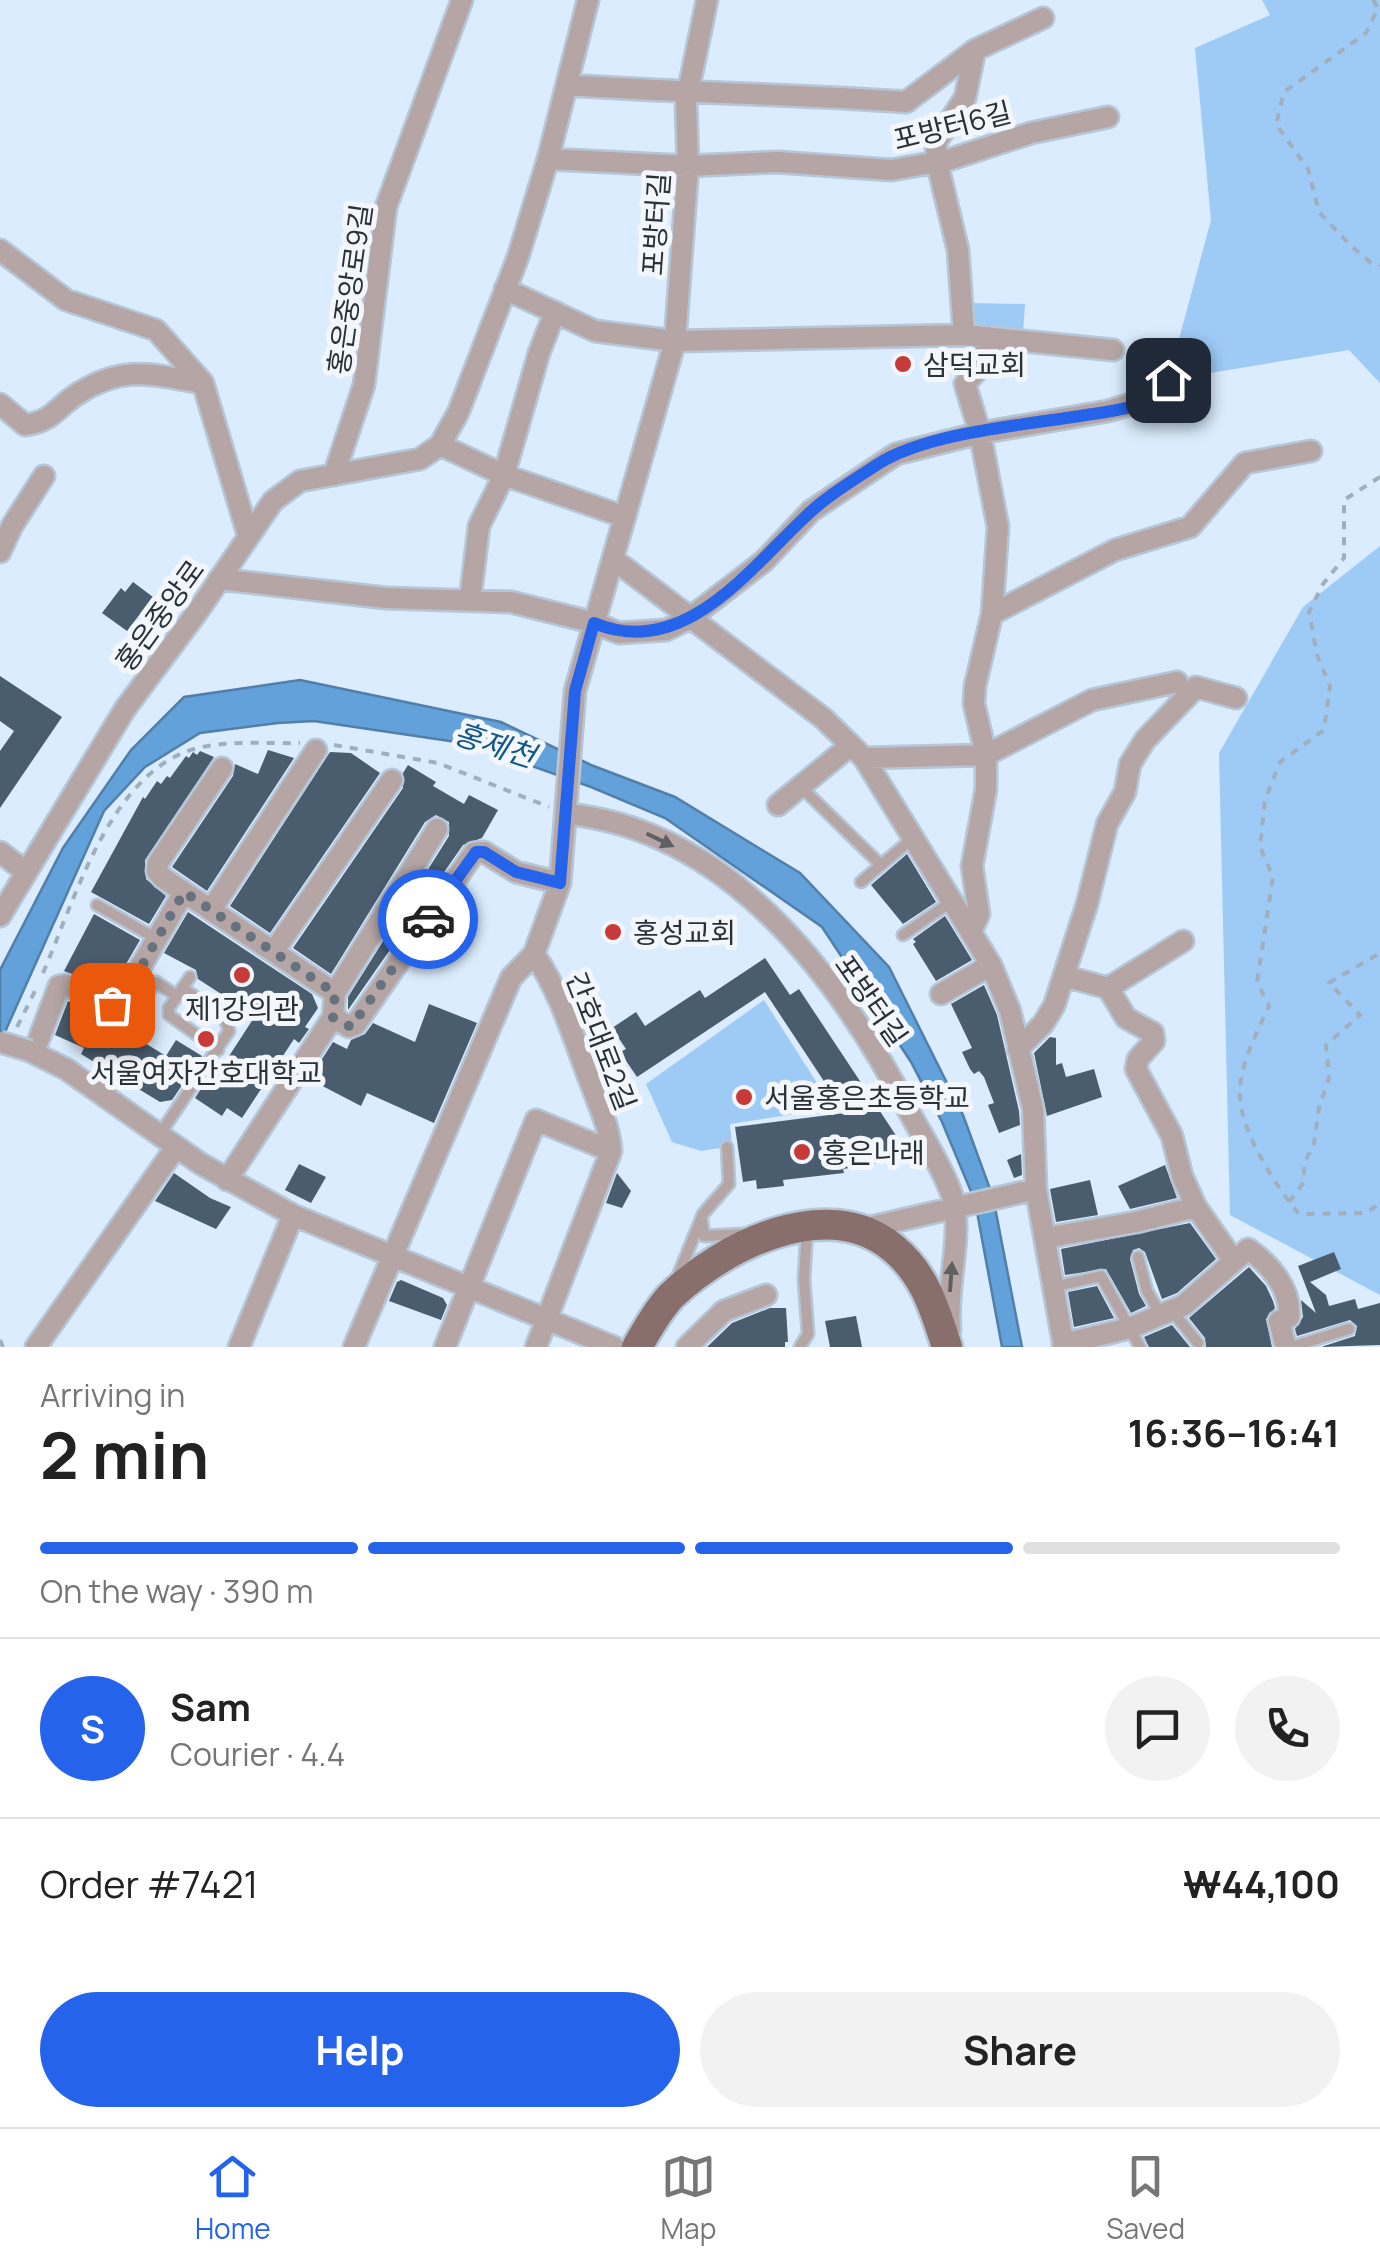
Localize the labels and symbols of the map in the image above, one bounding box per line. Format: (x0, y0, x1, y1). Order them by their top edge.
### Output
street label: 포방터6길 (889, 92, 1015, 158)
street label: 포방터길 (632, 171, 678, 277)
street label: 홍은중앙로9길 (318, 201, 380, 377)
pin (1126, 338, 1211, 423)
place label: 삼덕교회 (923, 345, 1026, 383)
marker: 삼덕교회 (892, 353, 914, 375)
street label: 홍은중앙로 (106, 552, 212, 678)
water label: 홍제천 (449, 712, 544, 777)
one-way arrow (645, 832, 674, 849)
courier (378, 869, 478, 969)
place label: 홍성교회 (633, 913, 736, 951)
marker: 홍성교회 (602, 921, 624, 943)
street label: 포방터길 (827, 947, 917, 1053)
pin (70, 963, 155, 1048)
marker: 제1강의관 (231, 964, 253, 986)
street label: 간호대로2길 (558, 967, 646, 1115)
place label: 제1강의관 (185, 989, 299, 1027)
marker: 서울여자간호대학교 (195, 1028, 217, 1050)
place label: 서울여자간호대학교 (90, 1053, 322, 1091)
place label: 서울홍은초등학교 (764, 1078, 970, 1116)
marker: 서울홍은초등학교 (733, 1086, 755, 1108)
place label: 홍은나래 (822, 1133, 925, 1171)
marker: 홍은나래 (791, 1141, 813, 1163)
one-way arrow (943, 1260, 959, 1292)

